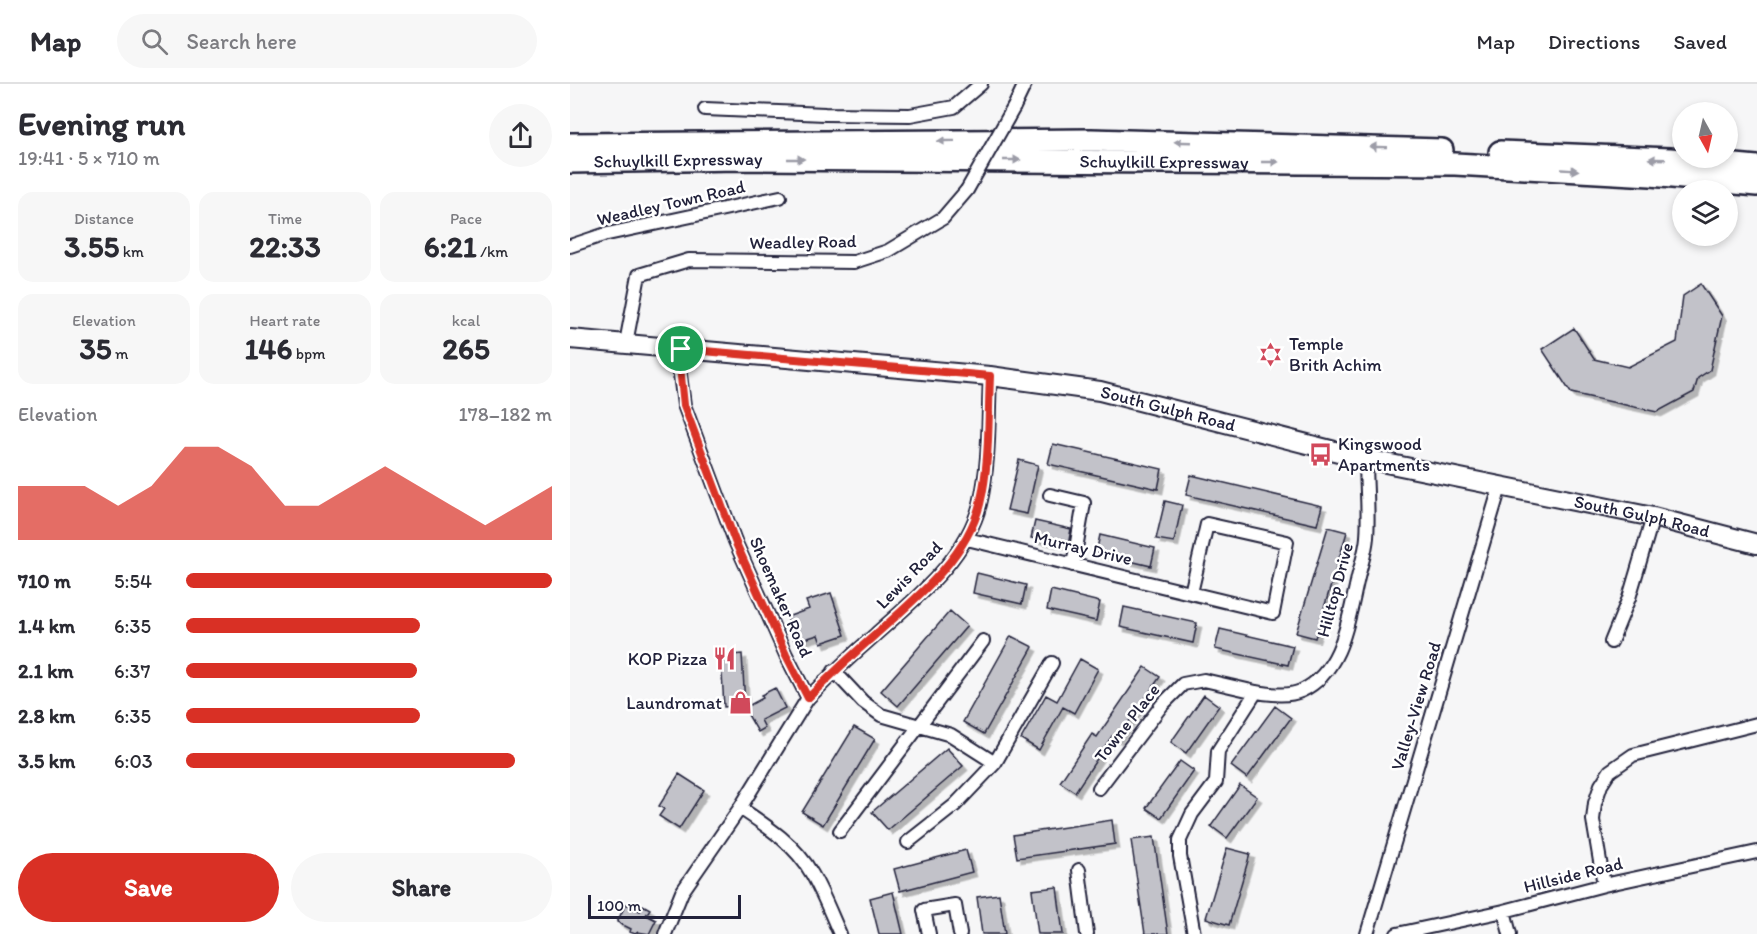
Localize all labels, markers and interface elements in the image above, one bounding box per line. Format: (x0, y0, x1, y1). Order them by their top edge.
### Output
search box (117, 14, 537, 68)
text: Map (30, 24, 81, 58)
icon: search (138, 25, 171, 58)
text: Search here (186, 28, 297, 55)
text: Map (1477, 29, 1515, 54)
text: Directions (1548, 29, 1640, 54)
text: Saved (1673, 29, 1727, 54)
north arrow (1672, 102, 1738, 168)
map controls (1672, 102, 1738, 246)
text: Evening run (18, 104, 185, 143)
button: share (489, 104, 552, 167)
one-way arrow (937, 136, 956, 146)
one-way arrow (1174, 137, 1193, 147)
one-way arrow (1369, 143, 1388, 152)
text: 19:41 · 5 × 710 m (18, 146, 160, 170)
street label: Schuylkill Expressway (593, 148, 763, 173)
street label: Schuylkill Expressway (1079, 150, 1249, 174)
one-way arrow (787, 154, 806, 164)
one-way arrow (1647, 154, 1666, 163)
one-way arrow (1003, 155, 1022, 165)
one-way arrow (1261, 157, 1280, 167)
one-way arrow (1561, 166, 1580, 175)
street label: Weadley Town Road (595, 175, 747, 231)
button: layers (1672, 180, 1738, 246)
text: Distance (74, 209, 134, 228)
text: Time (268, 209, 302, 228)
text: Pace (450, 209, 482, 228)
text: 3.55 (64, 228, 119, 265)
text: 22:33 (249, 228, 321, 265)
text: 6:21 (424, 228, 477, 265)
street label: Weadley Road (749, 230, 857, 254)
text: km (119, 242, 144, 261)
text: /km (477, 242, 508, 261)
text: Elevation (72, 311, 136, 330)
text: Heart rate (250, 311, 320, 330)
text: kcal (452, 311, 480, 330)
pin (655, 323, 706, 374)
text: 35 (79, 330, 112, 367)
text: 146 (244, 330, 292, 367)
text: 265 (442, 330, 490, 367)
icon: arrive (664, 332, 697, 365)
place label: Temple Brith Achim (1289, 333, 1382, 376)
synagogue icon: Temple Brith Achim (1258, 341, 1284, 367)
text: m (112, 344, 129, 363)
text: bpm (292, 344, 326, 363)
street label: South Gulph Road (1098, 381, 1238, 436)
text: Elevation (18, 402, 97, 426)
text: 178–182 m (459, 402, 552, 426)
place label: Kingswood Apartments (1338, 433, 1430, 476)
bus stop icon: Kingswood Apartments (1307, 441, 1333, 467)
street label: South Gulph Road (1572, 490, 1712, 542)
street label: Murray Drive (1032, 526, 1134, 570)
street label: Shoemaker Road (745, 533, 818, 661)
street label: Lewis Road (871, 536, 947, 614)
street label: Hilltop Drive (1312, 540, 1358, 640)
text: 710 m (18, 569, 71, 593)
text: 5:54 (114, 569, 152, 593)
text: 1.4 km (18, 614, 75, 638)
text: 6:35 (114, 614, 151, 638)
street label: Valley-View Road (1386, 639, 1446, 773)
restaurant icon: KOP Pizza (712, 646, 738, 672)
place label: KOP Pizza (628, 648, 707, 670)
text: 2.1 km (18, 659, 74, 683)
text: 6:37 (114, 659, 150, 683)
street label: Towne Place (1089, 679, 1165, 767)
shop icon: Laundromat (727, 690, 753, 716)
place label: Laundromat (626, 692, 722, 714)
text: 2.8 km (18, 704, 75, 728)
text: 6:35 (114, 704, 151, 728)
text: 3.5 km (18, 749, 75, 773)
text: 6:03 (114, 749, 153, 773)
street label: Hillside Road (1521, 852, 1625, 898)
button: Save (18, 853, 279, 922)
button: Share (291, 853, 552, 922)
scale bar (588, 892, 741, 920)
text: 100 m (597, 896, 641, 915)

